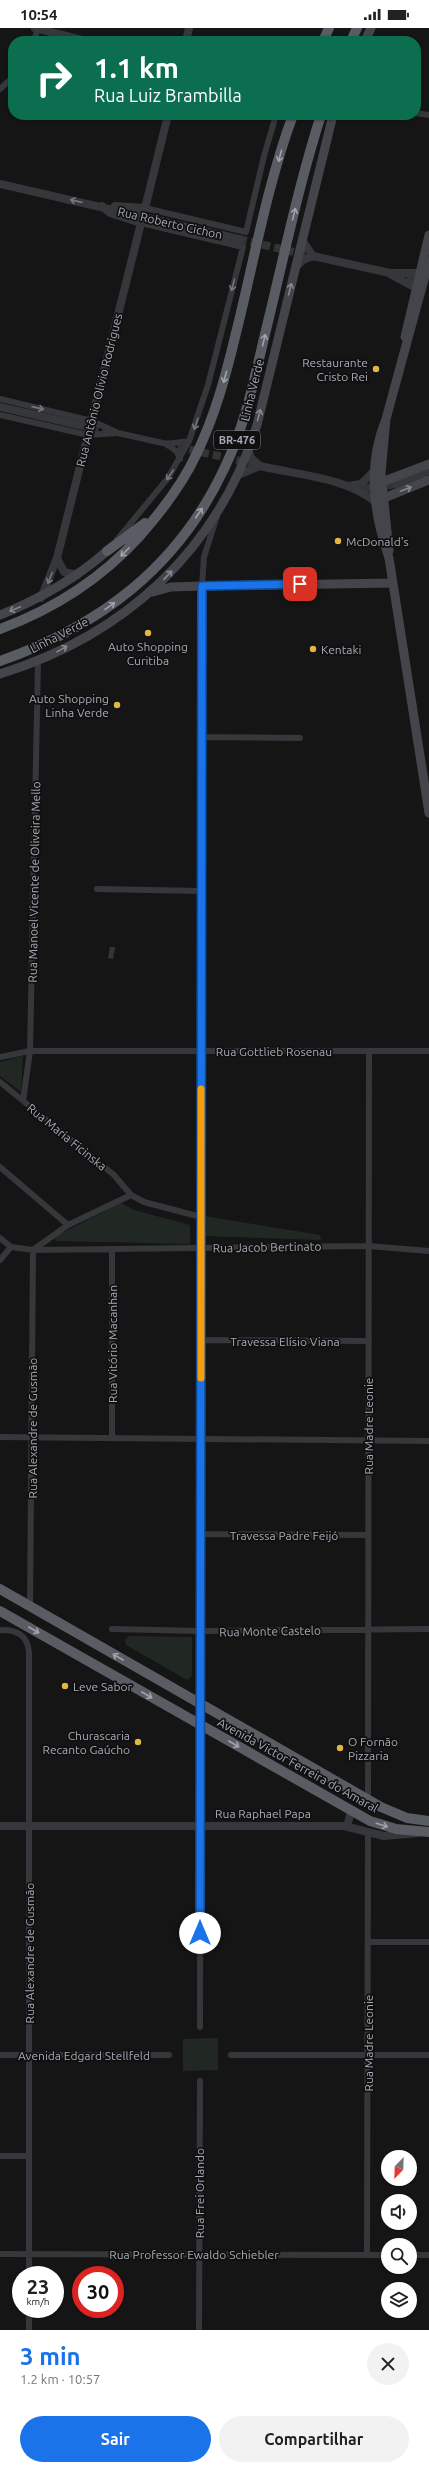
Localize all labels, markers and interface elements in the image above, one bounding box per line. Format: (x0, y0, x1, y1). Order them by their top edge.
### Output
text: 10:54 (20, 6, 58, 23)
icon: right (28, 52, 80, 104)
text: 1.1 km (94, 52, 179, 83)
text: Rua Luiz Brambilla (94, 85, 242, 105)
one-way arrow (276, 149, 283, 162)
one-way arrow (70, 196, 83, 204)
street label: Rua Roberto Cichon (116, 205, 224, 241)
one-way arrow (291, 207, 299, 220)
one-way arrow (229, 278, 237, 291)
one-way arrow (287, 283, 295, 296)
street label: Rua Antônio Olívio Rodrigues (74, 312, 124, 468)
one-way arrow (260, 334, 268, 347)
place label: Restaurante Cristo Rei (302, 356, 368, 383)
street label: Linha Verde (238, 358, 266, 422)
marker: Restaurante Cristo Rei (371, 364, 381, 374)
one-way arrow (221, 370, 228, 383)
one-way arrow (31, 405, 44, 413)
one-way arrow (256, 409, 263, 422)
one-way arrow (191, 418, 199, 430)
road number: BR-476 (214, 431, 260, 449)
one-way arrow (166, 469, 174, 480)
one-way arrow (400, 484, 412, 492)
one-way arrow (195, 508, 203, 519)
place label: McDonald's (346, 535, 409, 548)
marker: McDonald's (333, 536, 343, 546)
one-way arrow (120, 547, 130, 557)
pin (283, 567, 317, 601)
one-way arrow (163, 570, 173, 580)
one-way arrow (45, 572, 53, 584)
icon: arrive (289, 573, 311, 595)
one-way arrow (104, 602, 115, 610)
one-way arrow (10, 606, 22, 613)
street label: Linha Verde (28, 615, 90, 655)
marker: Auto Shopping Curitiba (143, 628, 153, 638)
place label: Auto Shopping Curitiba (108, 640, 188, 667)
place label: Kentaki (321, 643, 362, 656)
marker: Kentaki (308, 644, 318, 654)
one-way arrow (56, 645, 68, 653)
place label: Auto Shopping Linha Verde (29, 692, 109, 719)
marker: Auto Shopping Linha Verde (112, 700, 122, 710)
street label: Rua Manoel Vicente de Oliveira Mello (26, 781, 42, 983)
street label: Rua Gottlieb Rosenau (216, 1045, 332, 1058)
street label: Rua Maria Ficinska (25, 1101, 109, 1173)
street label: Rua Jacob Bertinato (212, 1240, 322, 1254)
street label: Rua Vitório Macanhan (106, 1285, 119, 1403)
street label: Travessa Elísio Viana (230, 1335, 340, 1348)
street label: Rua Alexandre de Gusmão (26, 1358, 39, 1498)
street label: Rua Madre Leonie (362, 1378, 375, 1474)
street label: Travessa Padre Feijó (230, 1529, 338, 1542)
street label: Rua Monte Castelo (219, 1624, 321, 1638)
one-way arrow (28, 1627, 40, 1635)
one-way arrow (112, 1652, 124, 1660)
place label: Leve Sabor (73, 1680, 132, 1693)
marker: Leve Sabor (60, 1681, 70, 1691)
one-way arrow (141, 1691, 153, 1699)
street label: Avenida Victor Ferreira do Amaral (216, 1715, 380, 1815)
place label: Churascaria Recanto Gaúcho (42, 1729, 130, 1756)
place label: O Fornão Pizzaria (348, 1735, 398, 1762)
marker: Churascaria Recanto Gaúcho (133, 1737, 143, 1747)
one-way arrow (228, 1741, 240, 1749)
marker: O Fornão Pizzaria (335, 1743, 345, 1753)
street label: Rua Raphael Papa (215, 1807, 311, 1820)
one-way arrow (376, 1822, 389, 1829)
street label: Rua Alexandre de Gusmão (23, 1883, 36, 2023)
position arrow (179, 1912, 221, 1954)
street label: Rua Madre Leonie (362, 1995, 375, 2091)
street label: Avenida Edgard Stellfeld (18, 2049, 150, 2062)
street label: Rua Frei Orlando (193, 2148, 206, 2238)
north arrow (381, 2150, 417, 2186)
map controls (381, 2150, 417, 2318)
button: sound (381, 2194, 417, 2230)
button: search (381, 2238, 417, 2274)
street label: Rua Professor Ewaldo Schiebler (109, 2248, 279, 2261)
speed limit sign: 30 (72, 2266, 124, 2318)
text: 23 (27, 2275, 49, 2298)
button: layers (381, 2282, 417, 2318)
text: km/h (26, 2296, 50, 2307)
text: 3 min (20, 2343, 81, 2370)
button: close (367, 2343, 409, 2385)
text: 1.2 km · 10:57 (20, 2372, 100, 2386)
button: Sair (20, 2416, 211, 2462)
button: Compartilhar (219, 2416, 409, 2462)

